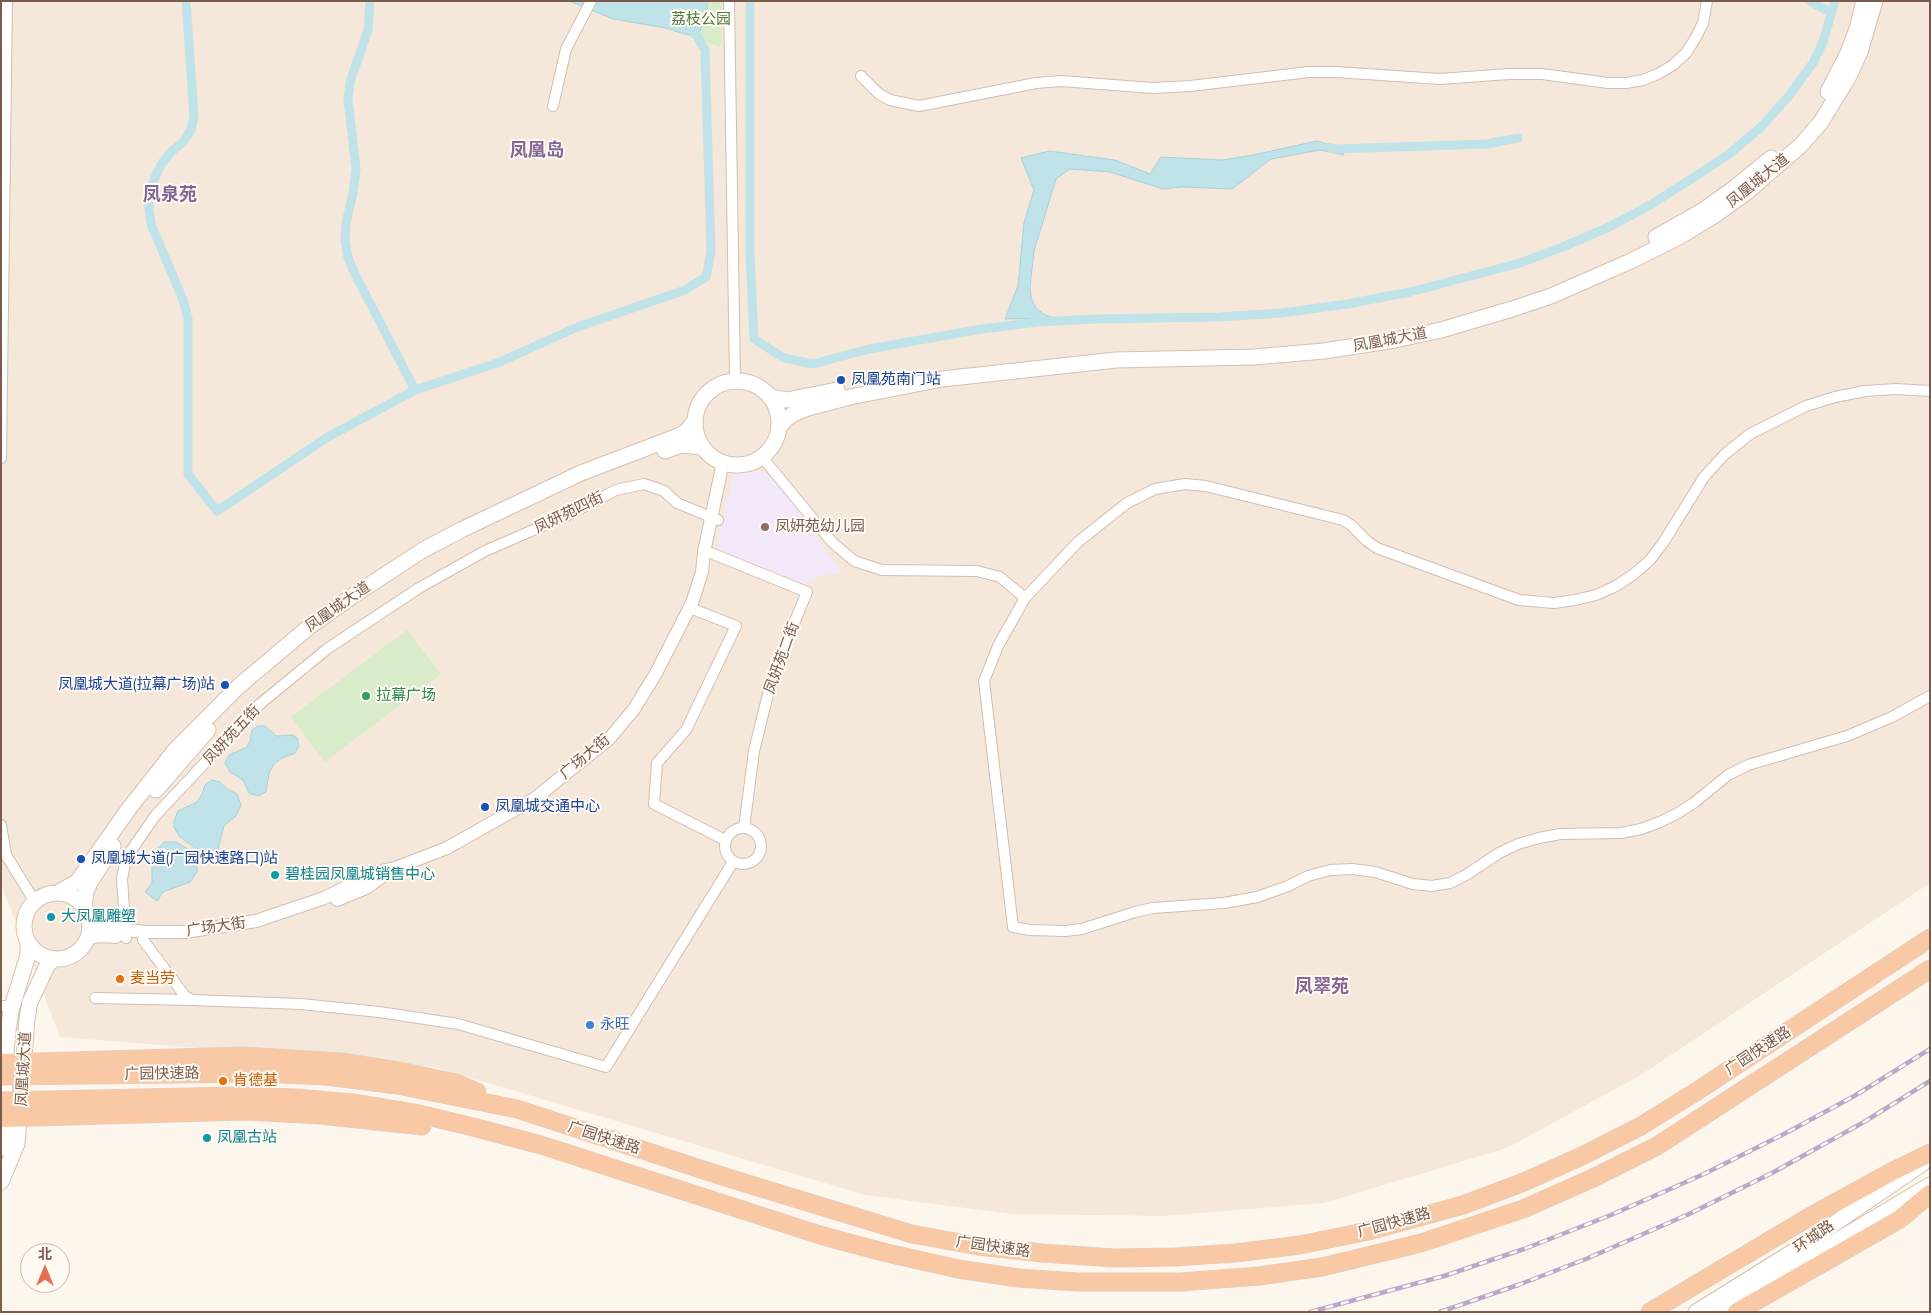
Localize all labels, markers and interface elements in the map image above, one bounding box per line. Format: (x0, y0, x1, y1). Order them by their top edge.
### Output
park label: 荔枝公园 (671, 11, 731, 29)
district label: 凤凰岛 (510, 140, 564, 162)
street label: 凤凰城大道 (1723, 150, 1793, 212)
district label: 凤泉苑 (143, 184, 197, 206)
street label: 凤凰城大道 (1351, 324, 1429, 356)
place label: 凤凰苑南门站 (851, 371, 941, 389)
marker: 凤凰苑南门站 (835, 374, 847, 386)
street label: 凤妍苑四街 (531, 488, 607, 538)
place label: 凤妍苑幼儿园 (775, 518, 865, 536)
marker: 凤妍苑幼儿园 (759, 521, 771, 533)
street label: 凤凰城大道 (302, 578, 374, 636)
street label: 凤妍苑二街 (761, 620, 803, 696)
place label: 凤凰城大道(拉幕广场)站 (58, 676, 215, 694)
marker: 凤凰城大道(拉幕广场)站 (219, 679, 231, 691)
place label: 拉幕广场 (376, 687, 436, 705)
marker: 拉幕广场 (360, 690, 372, 702)
street label: 凤妍苑五街 (200, 701, 264, 769)
street label: 广场大街 (556, 731, 614, 783)
place label: 凤凰城交通中心 (495, 798, 600, 816)
marker: 凤凰城交通中心 (479, 801, 491, 813)
place label: 凤凰城大道(广园快速路口)站 (91, 850, 278, 868)
marker: 凤凰城大道(广园快速路口)站 (75, 853, 87, 865)
place label: 碧桂园凤凰城销售中心 (285, 866, 435, 884)
marker: 碧桂园凤凰城销售中心 (269, 869, 281, 881)
place label: 大凤凰雕塑 (61, 908, 136, 926)
marker: 大凤凰雕塑 (45, 911, 57, 923)
street label: 广场大街 (185, 914, 247, 940)
place label: 麦当劳 (130, 970, 175, 988)
marker: 麦当劳 (114, 973, 126, 985)
district label: 凤翠苑 (1295, 976, 1349, 998)
place label: 永旺 (600, 1016, 630, 1034)
marker: 永旺 (584, 1019, 596, 1031)
street label: 广园快速路 (1722, 1023, 1794, 1079)
street label: 凤凰城大道 (13, 1031, 35, 1107)
street label: 广园快速路 (124, 1064, 200, 1084)
place label: 肯德基 (233, 1072, 278, 1090)
marker: 肯德基 (217, 1075, 229, 1087)
street label: 广园快速路 (566, 1118, 642, 1158)
place label: 凤凰古站 (217, 1129, 277, 1147)
marker: 凤凰古站 (201, 1132, 213, 1144)
street label: 广园快速路 (1355, 1205, 1433, 1241)
street label: 环城路 (1790, 1217, 1838, 1257)
street label: 广园快速路 (955, 1233, 1031, 1261)
north arrow (20, 1243, 70, 1293)
text: 北 (38, 1245, 52, 1263)

